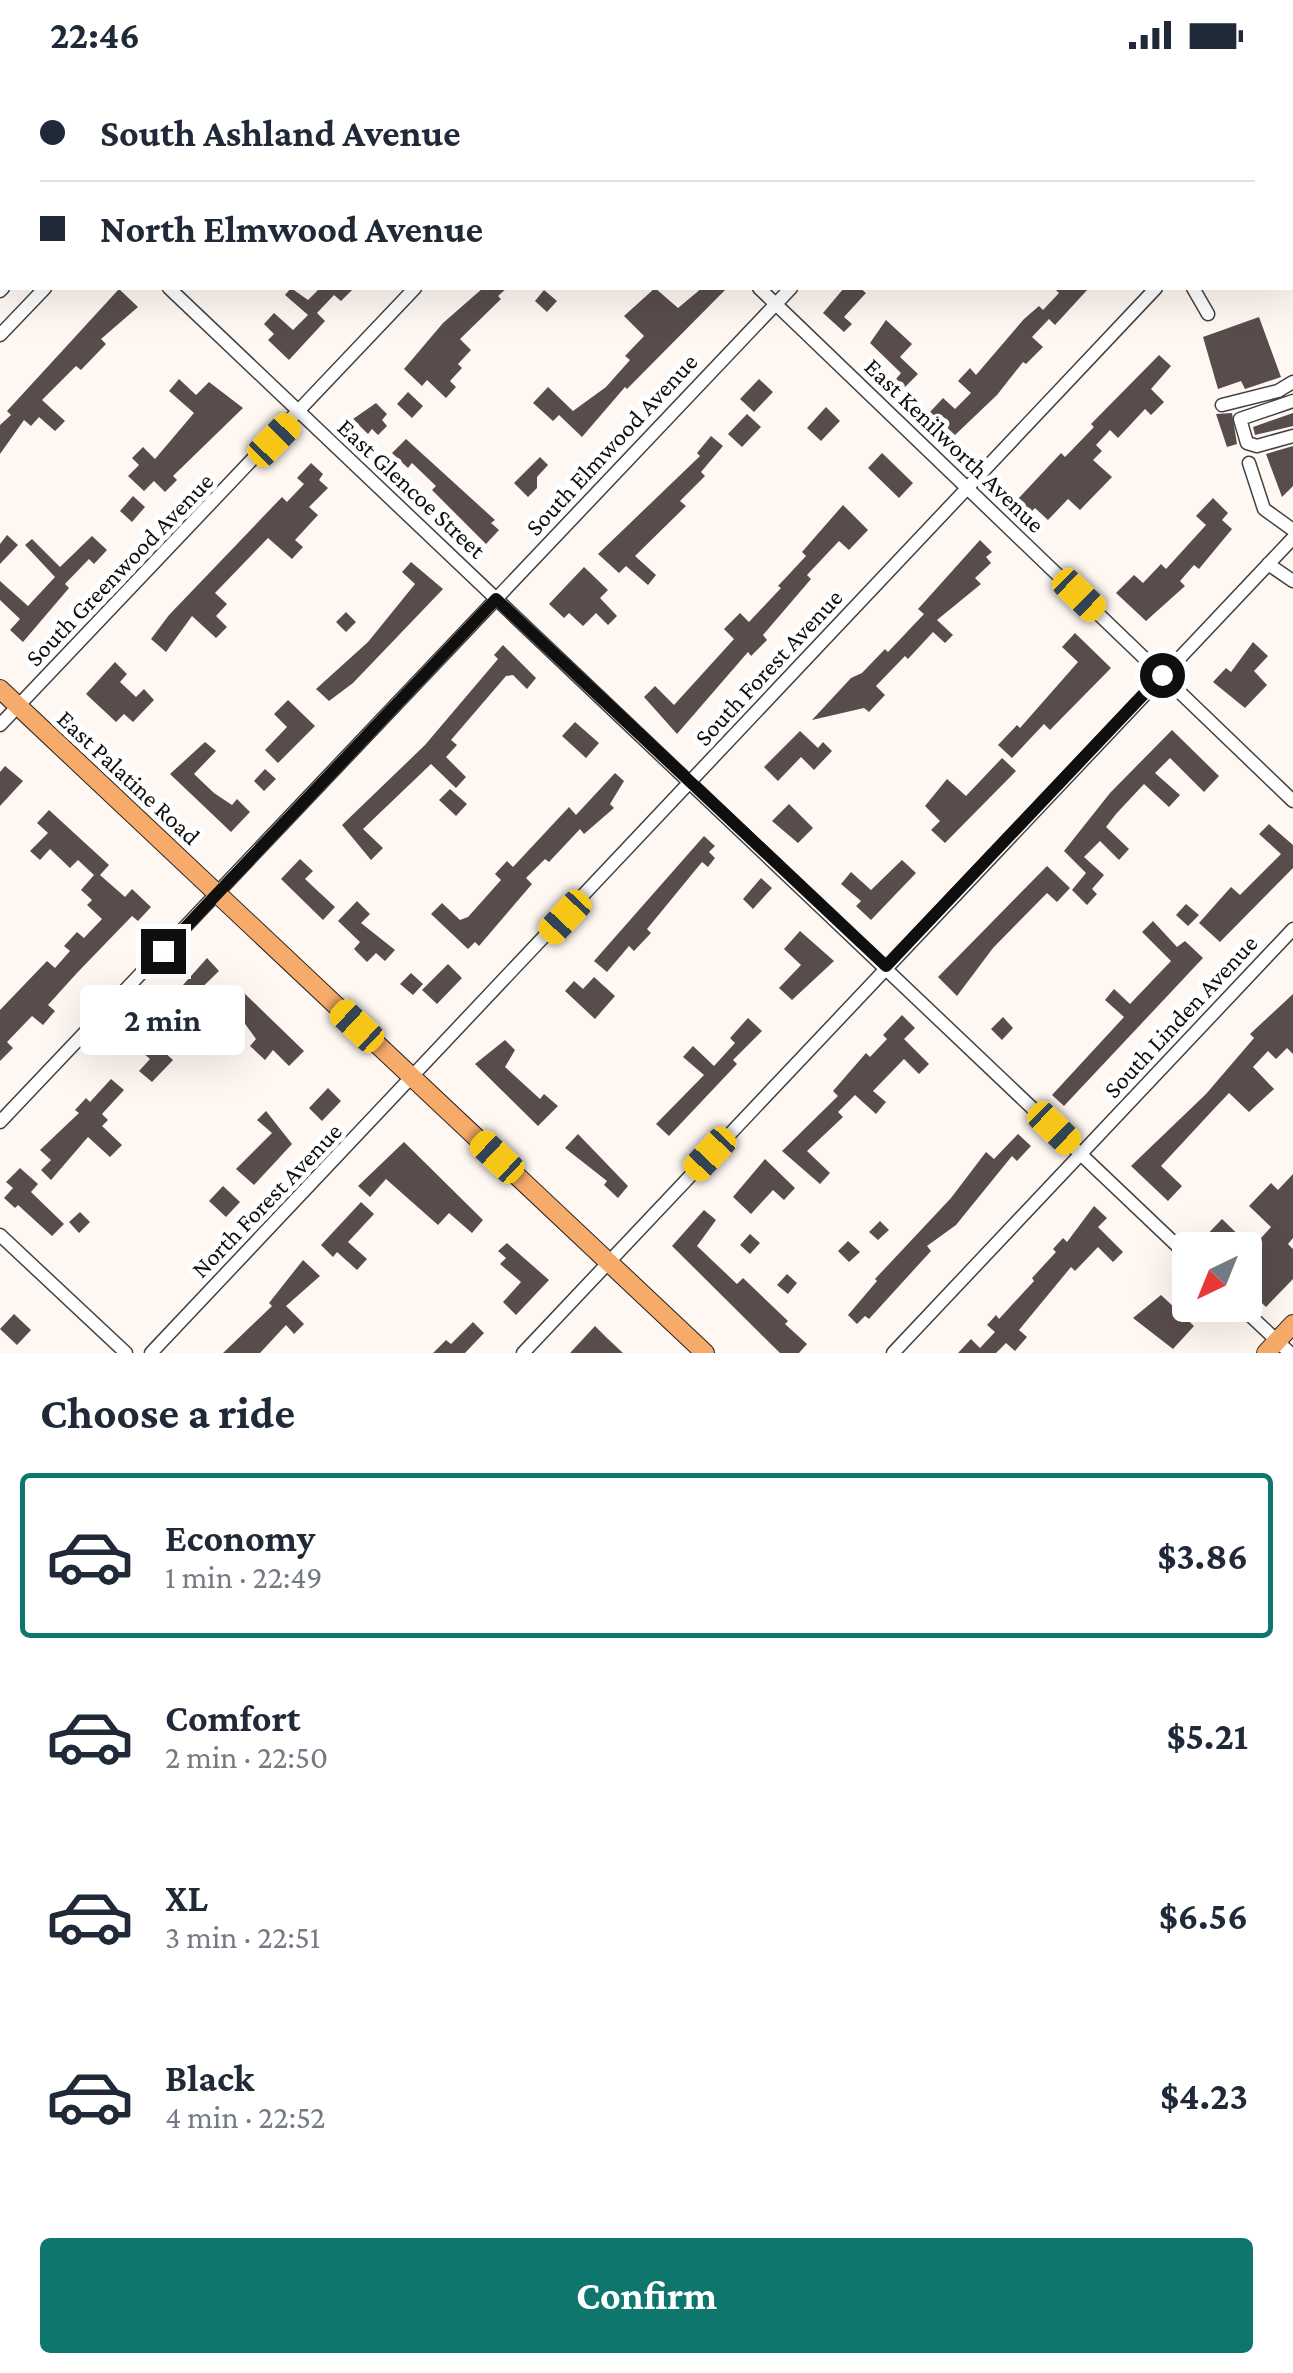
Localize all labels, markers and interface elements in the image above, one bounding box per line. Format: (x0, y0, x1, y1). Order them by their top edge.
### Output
text: 22:46 (50, 14, 140, 56)
text: South Ashland Avenue (100, 112, 461, 154)
text: North Elmwood Avenue (100, 208, 483, 250)
street label: South Elmwood Avenue (520, 348, 703, 541)
street label: East Kenilworth Avenue (859, 353, 1050, 538)
car (242, 408, 306, 472)
street label: East Glencoe Street (332, 413, 491, 564)
street label: South Greenwood Avenue (20, 467, 219, 671)
car (1047, 563, 1111, 627)
street label: South Forest Avenue (689, 584, 848, 751)
route start (1140, 653, 1185, 698)
street label: East Palatine Road (52, 705, 205, 850)
car (534, 885, 596, 949)
route end (141, 929, 186, 974)
street label: South Linden Avenue (1098, 930, 1263, 1103)
callout: 2 min (80, 986, 246, 1056)
car (325, 995, 389, 1057)
text: 2 min (124, 1002, 201, 1038)
car (1022, 1096, 1086, 1160)
street label: North Forest Avenue (186, 1118, 347, 1283)
car (679, 1122, 741, 1186)
car (465, 1126, 529, 1188)
north arrow (1172, 1232, 1262, 1322)
map controls (1172, 1232, 1262, 1322)
text: Choose a ride (40, 1388, 295, 1438)
icon: car (45, 1511, 135, 1601)
text: Economy (165, 1517, 315, 1559)
text: $3.86 (1157, 1535, 1248, 1577)
text: 1 min · 22:49 (165, 1559, 323, 1595)
icon: car (45, 1691, 135, 1781)
text: Comfort (165, 1697, 301, 1739)
text: $5.21 (1166, 1715, 1248, 1757)
text: 2 min · 22:50 (165, 1739, 328, 1775)
icon: car (45, 1871, 135, 1961)
text: XL (165, 1877, 208, 1919)
text: $6.56 (1159, 1895, 1248, 1937)
text: 3 min · 22:51 (165, 1919, 320, 1955)
icon: car (45, 2051, 135, 2141)
text: Black (165, 2057, 254, 2099)
text: $4.23 (1160, 2075, 1248, 2117)
text: 4 min · 22:52 (165, 2099, 326, 2135)
button: Confirm (40, 2238, 1253, 2353)

